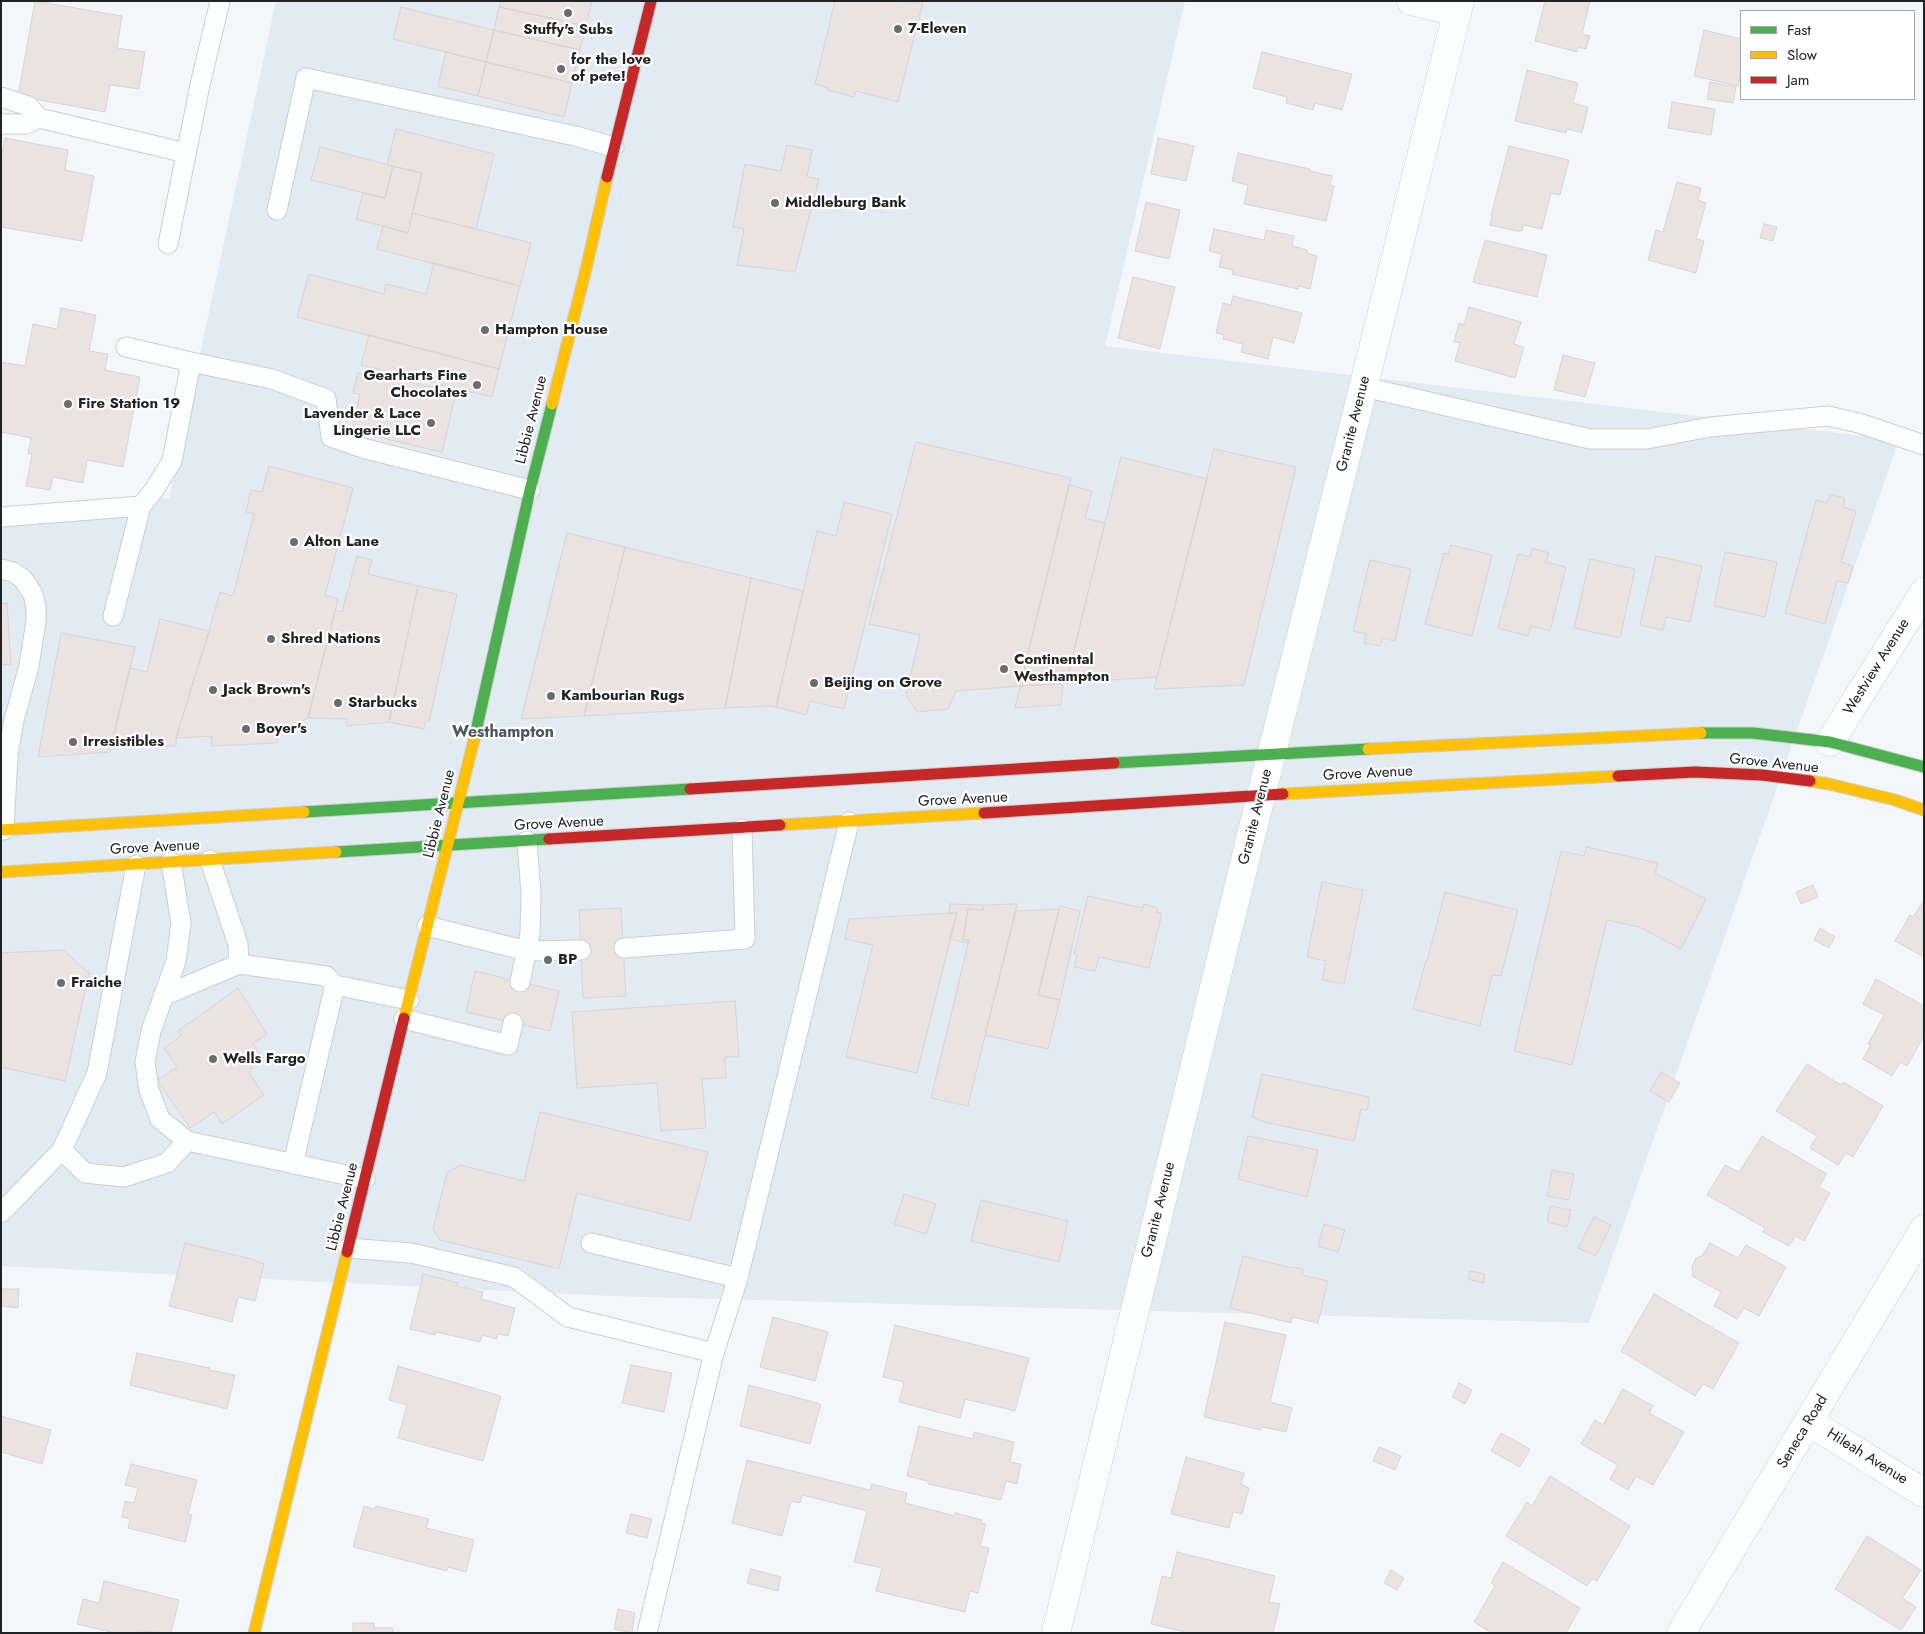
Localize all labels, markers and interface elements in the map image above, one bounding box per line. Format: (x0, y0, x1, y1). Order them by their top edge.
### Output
marker: Stuffy's Subs (562, 7, 574, 19)
legend (1740, 10, 1915, 100)
text: Fast (1787, 19, 1811, 41)
place label: 7-Eleven (908, 20, 967, 38)
place label: Stuffy's Subs (523, 21, 613, 39)
marker: 7-Eleven (892, 23, 904, 35)
text: Slow (1787, 44, 1817, 66)
place label: for the love of pete! (571, 51, 651, 86)
marker: for the love of pete! (555, 63, 567, 75)
text: Jam (1787, 69, 1810, 91)
place label: Middleburg Bank (785, 194, 906, 212)
marker: Middleburg Bank (769, 197, 781, 209)
place label: Hampton House (495, 321, 608, 339)
marker: Hampton House (479, 324, 491, 336)
place label: Gearharts Fine Chocolates (363, 367, 467, 402)
street label: Libbie Avenue (512, 374, 552, 466)
street label: Granite Avenue (1333, 374, 1375, 474)
marker: Gearharts Fine Chocolates (471, 379, 483, 391)
place label: Fire Station 19 (78, 395, 180, 413)
marker: Fire Station 19 (62, 398, 74, 410)
place label: Lavender & Lace Lingerie LLC (304, 405, 421, 440)
marker: Lavender & Lace Lingerie LLC (425, 417, 437, 429)
place label: Alton Lane (304, 533, 379, 551)
marker: Alton Lane (288, 536, 300, 548)
street label: Westview Avenue (1840, 615, 1914, 719)
place label: Shred Nations (281, 630, 380, 648)
marker: Shred Nations (265, 633, 277, 645)
place label: Continental Westhampton (1014, 651, 1109, 686)
marker: Continental Westhampton (998, 663, 1010, 675)
place label: Beijing on Grove (824, 674, 942, 692)
marker: Beijing on Grove (808, 677, 820, 689)
place label: Jack Brown's (223, 681, 311, 699)
marker: Jack Brown's (207, 684, 219, 696)
place label: Kambourian Rugs (561, 687, 684, 705)
marker: Kambourian Rugs (545, 690, 557, 702)
place label: Starbucks (348, 694, 417, 712)
marker: Starbucks (332, 697, 344, 709)
place label: Boyer's (256, 720, 307, 738)
marker: Boyer's (240, 723, 252, 735)
district label: Westhampton (452, 723, 554, 743)
place label: Irresistibles (83, 733, 164, 751)
marker: Irresistibles (67, 736, 79, 748)
street label: Grove Avenue (1728, 750, 1820, 778)
street label: Grove Avenue (1323, 763, 1413, 785)
street label: Granite Avenue (1235, 767, 1277, 867)
street label: Libbie Avenue (420, 768, 460, 860)
street label: Grove Avenue (918, 789, 1008, 811)
street label: Grove Avenue (514, 813, 604, 835)
street label: Grove Avenue (110, 837, 200, 859)
place label: BP (558, 951, 577, 969)
marker: BP (542, 954, 554, 966)
place label: Fraiche (71, 974, 122, 992)
marker: Fraiche (55, 977, 67, 989)
place label: Wells Fargo (223, 1050, 306, 1068)
marker: Wells Fargo (207, 1053, 219, 1065)
street label: Granite Avenue (1138, 1160, 1180, 1260)
street label: Libbie Avenue (323, 1161, 363, 1253)
street label: Seneca Road (1774, 1392, 1832, 1472)
street label: Hileah Avenue (1823, 1425, 1911, 1489)

